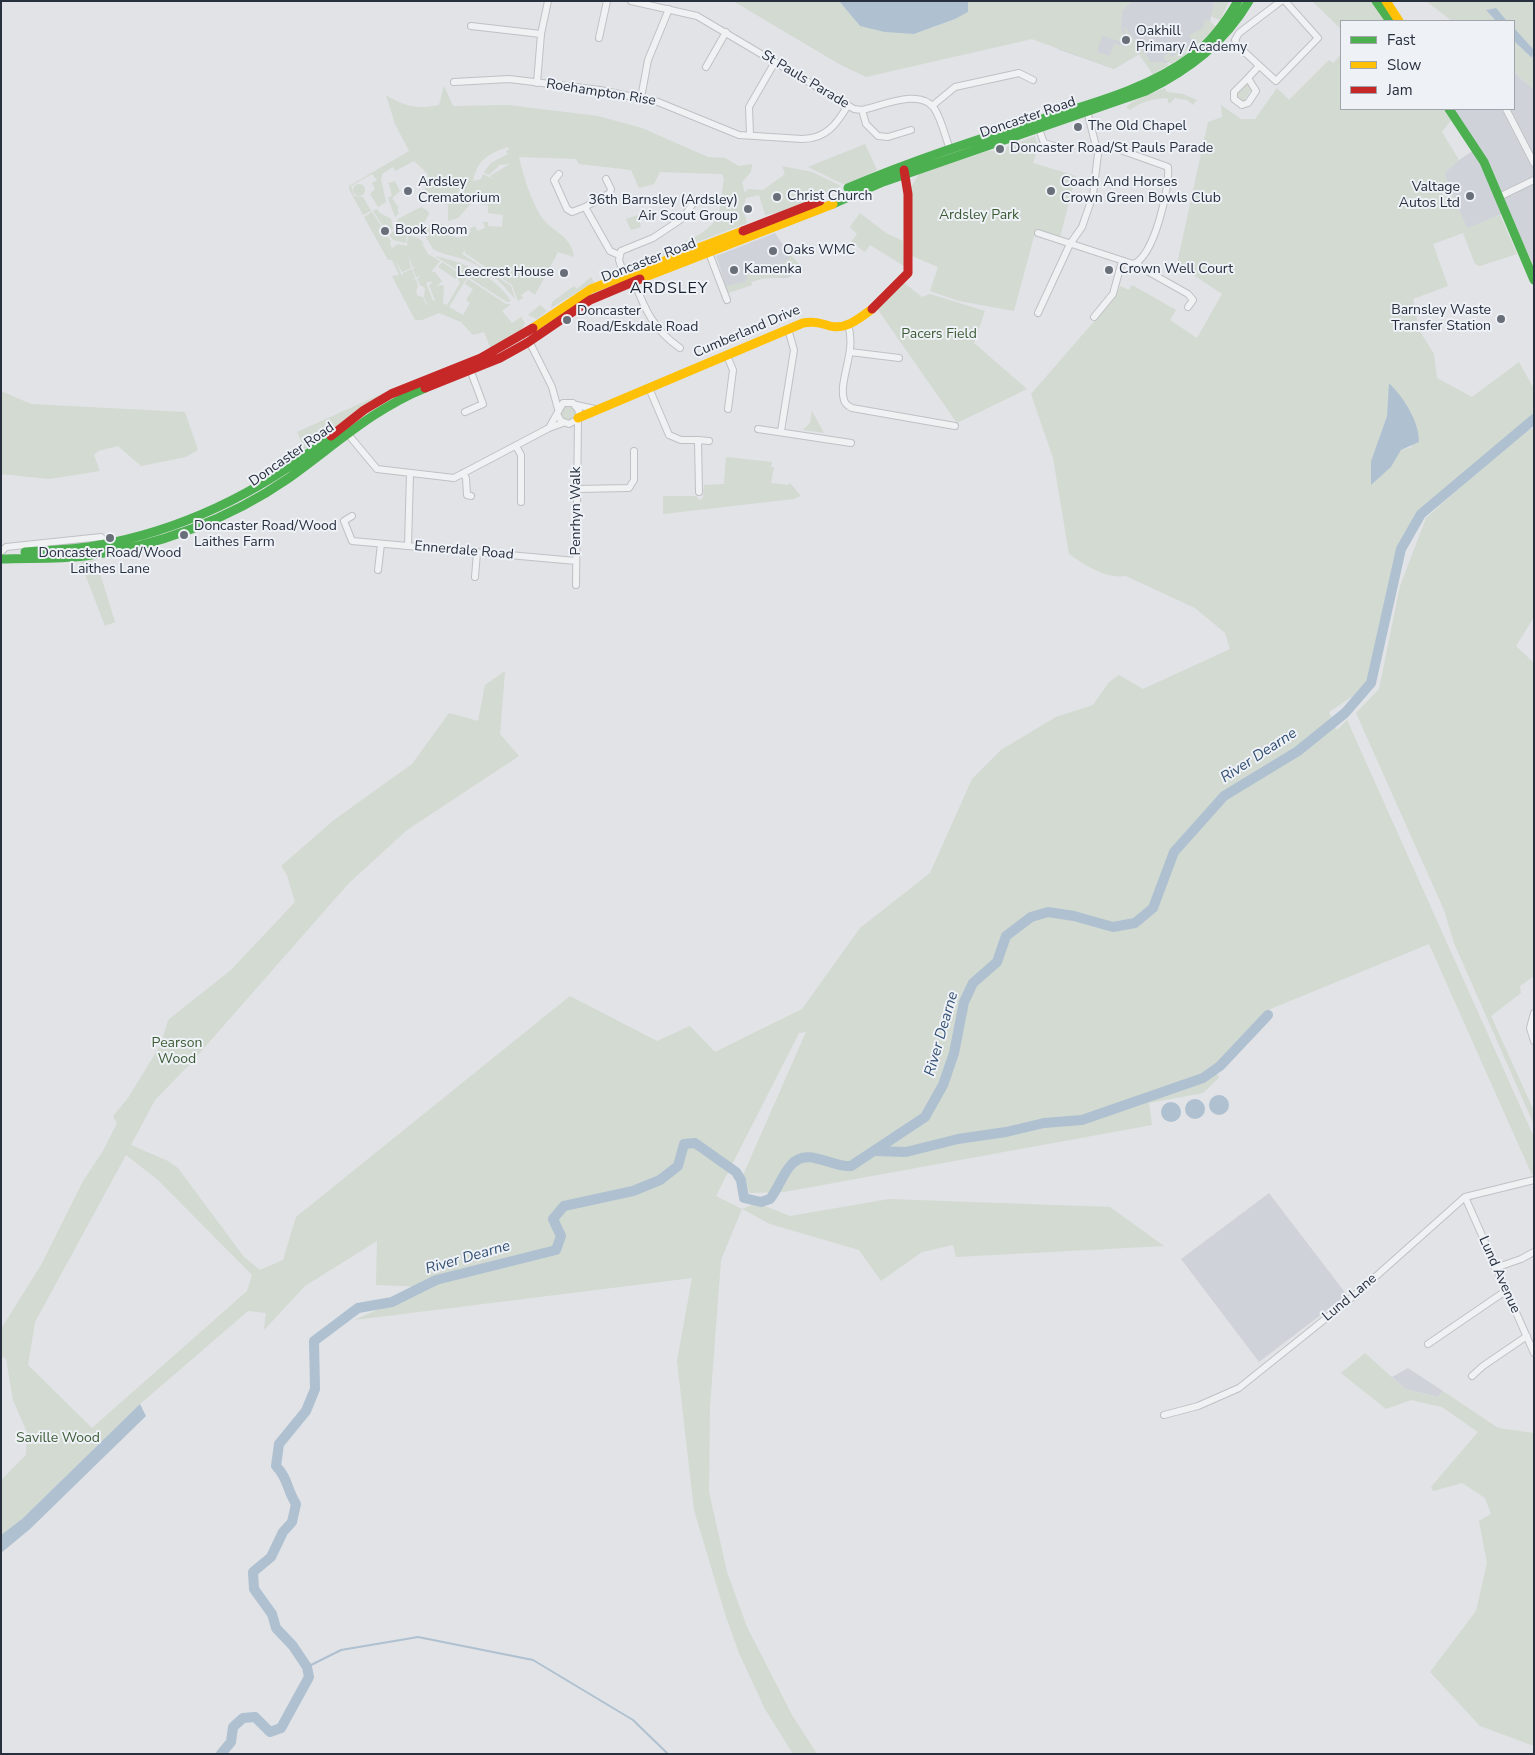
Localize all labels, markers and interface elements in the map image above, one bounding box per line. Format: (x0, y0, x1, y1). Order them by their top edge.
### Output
legend (1340, 20, 1515, 110)
place label: Oakhill Primary Academy (1136, 24, 1247, 56)
text: Fast (1387, 30, 1415, 50)
marker: Oakhill Primary Academy (1120, 34, 1132, 46)
street label: St Pauls Parade (758, 47, 852, 113)
text: Slow (1387, 55, 1421, 75)
street label: Roehampton Rise (545, 76, 657, 110)
text: Jam (1387, 80, 1413, 100)
street label: Doncaster Road (978, 94, 1078, 142)
place label: The Old Chapel (1088, 119, 1187, 135)
marker: The Old Chapel (1072, 121, 1084, 133)
place label: Doncaster Road/St Pauls Parade (1010, 141, 1213, 157)
marker: Doncaster Road/St Pauls Parade (994, 143, 1006, 155)
place label: Ardsley Crematorium (418, 175, 500, 208)
place label: Coach And Horses Crown Green Bowls Club (1061, 175, 1221, 208)
place label: Valtage Autos Ltd (1399, 180, 1460, 212)
marker: Ardsley Crematorium (402, 185, 414, 197)
marker: Coach And Horses Crown Green Bowls Club (1045, 185, 1057, 197)
place label: Christ Church (787, 189, 872, 205)
marker: Valtage Autos Ltd (1464, 190, 1476, 202)
marker: Christ Church (771, 191, 783, 203)
place label: 36th Barnsley (Ardsley) Air Scout Group (588, 193, 738, 226)
marker: 36th Barnsley (Ardsley) Air Scout Group (742, 203, 754, 215)
park label: Ardsley Park (939, 208, 1019, 224)
place label: Book Room (395, 223, 467, 239)
marker: Book Room (379, 225, 391, 237)
street label: Doncaster Road (599, 235, 699, 287)
place label: Oaks WMC (783, 243, 855, 259)
marker: Oaks WMC (767, 245, 779, 257)
place label: Kamenka (744, 262, 802, 278)
place label: Crown Well Court (1119, 262, 1233, 278)
marker: Kamenka (728, 264, 740, 276)
marker: Crown Well Court (1103, 264, 1115, 276)
place label: Leecrest House (457, 265, 554, 281)
marker: Leecrest House (558, 267, 570, 279)
district label: ARDSLEY (629, 279, 709, 299)
street label: Cumberland Drive (691, 302, 803, 362)
place label: Barnsley Waste Transfer Station (1391, 303, 1491, 336)
place label: Doncaster Road/Eskdale Road (577, 304, 698, 336)
marker: Barnsley Waste Transfer Station (1495, 313, 1507, 325)
marker: Doncaster Road/Eskdale Road (561, 314, 573, 326)
park label: Pacers Field (901, 327, 977, 343)
street label: Doncaster Road (246, 419, 338, 491)
street label: Penrhyn Walk (569, 467, 585, 555)
place label: Doncaster Road/Wood Laithes Farm (194, 519, 337, 552)
marker: Doncaster Road/Wood Laithes Farm (178, 529, 190, 541)
marker: Doncaster Road/Wood Laithes Lane (104, 532, 116, 544)
street label: Ennerdale Road (414, 538, 514, 564)
place label: Doncaster Road/Wood Laithes Lane (39, 546, 181, 578)
water label: River Dearne (1218, 725, 1300, 787)
water label: River Dearne (921, 990, 963, 1078)
park label: Pearson Wood (152, 1036, 202, 1068)
street label: Lund Avenue (1475, 1234, 1523, 1316)
water label: River Dearne (424, 1237, 512, 1279)
street label: Lund Lane (1320, 1271, 1380, 1325)
park label: Saville Wood (16, 1431, 100, 1447)

